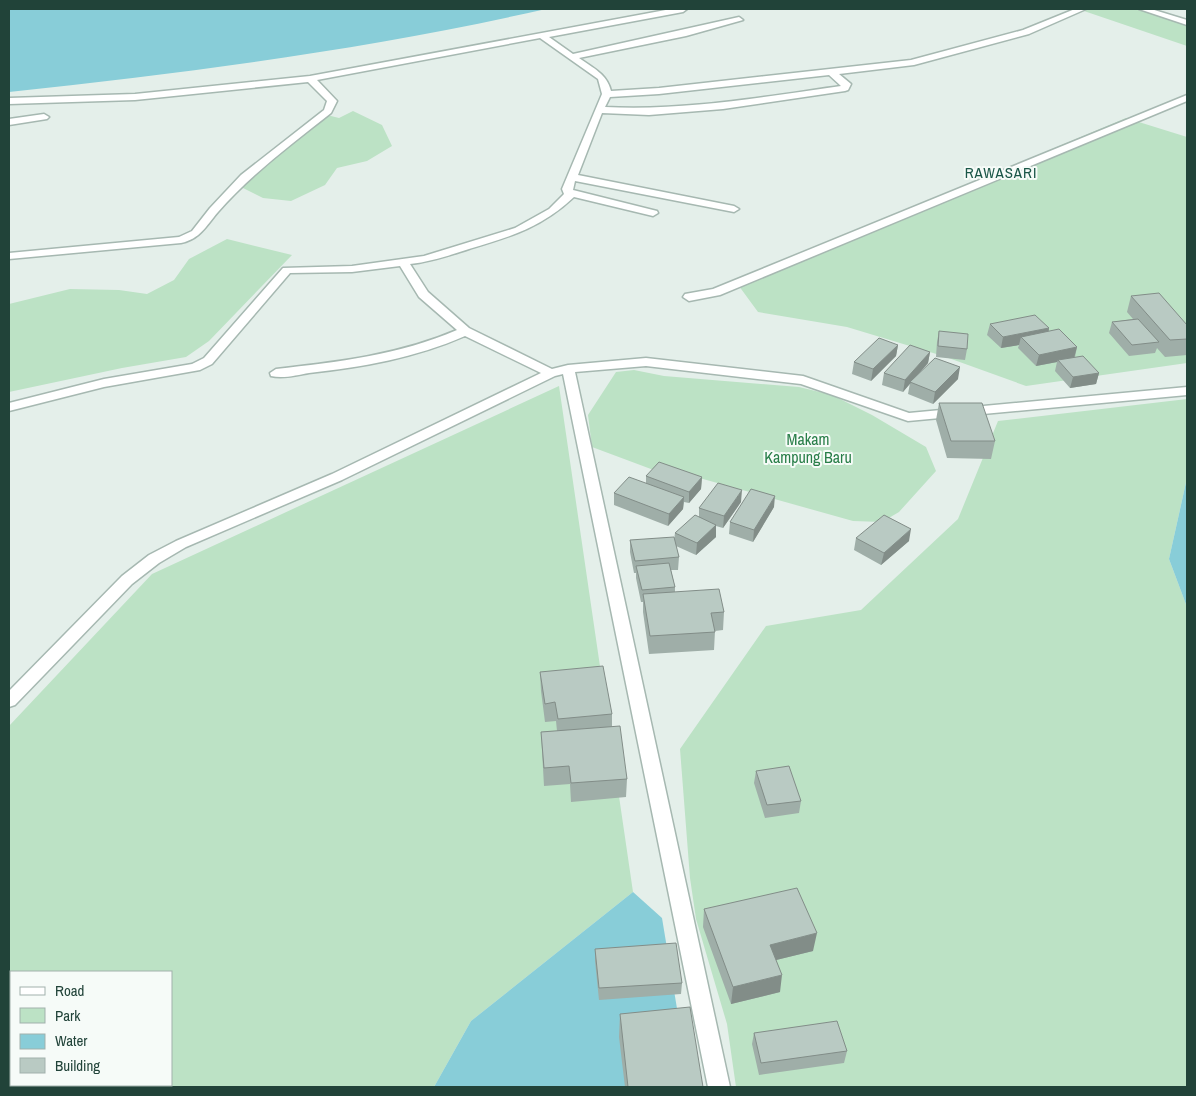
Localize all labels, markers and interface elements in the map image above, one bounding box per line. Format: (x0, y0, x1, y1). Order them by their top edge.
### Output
district label: RAWASARI (965, 162, 1037, 183)
park label: Makam Kampung Baru (764, 428, 852, 468)
legend (10, 971, 172, 1086)
text: Road (55, 980, 84, 1001)
text: Park (55, 1005, 81, 1026)
text: Water (55, 1030, 87, 1051)
text: Building (55, 1055, 100, 1076)

